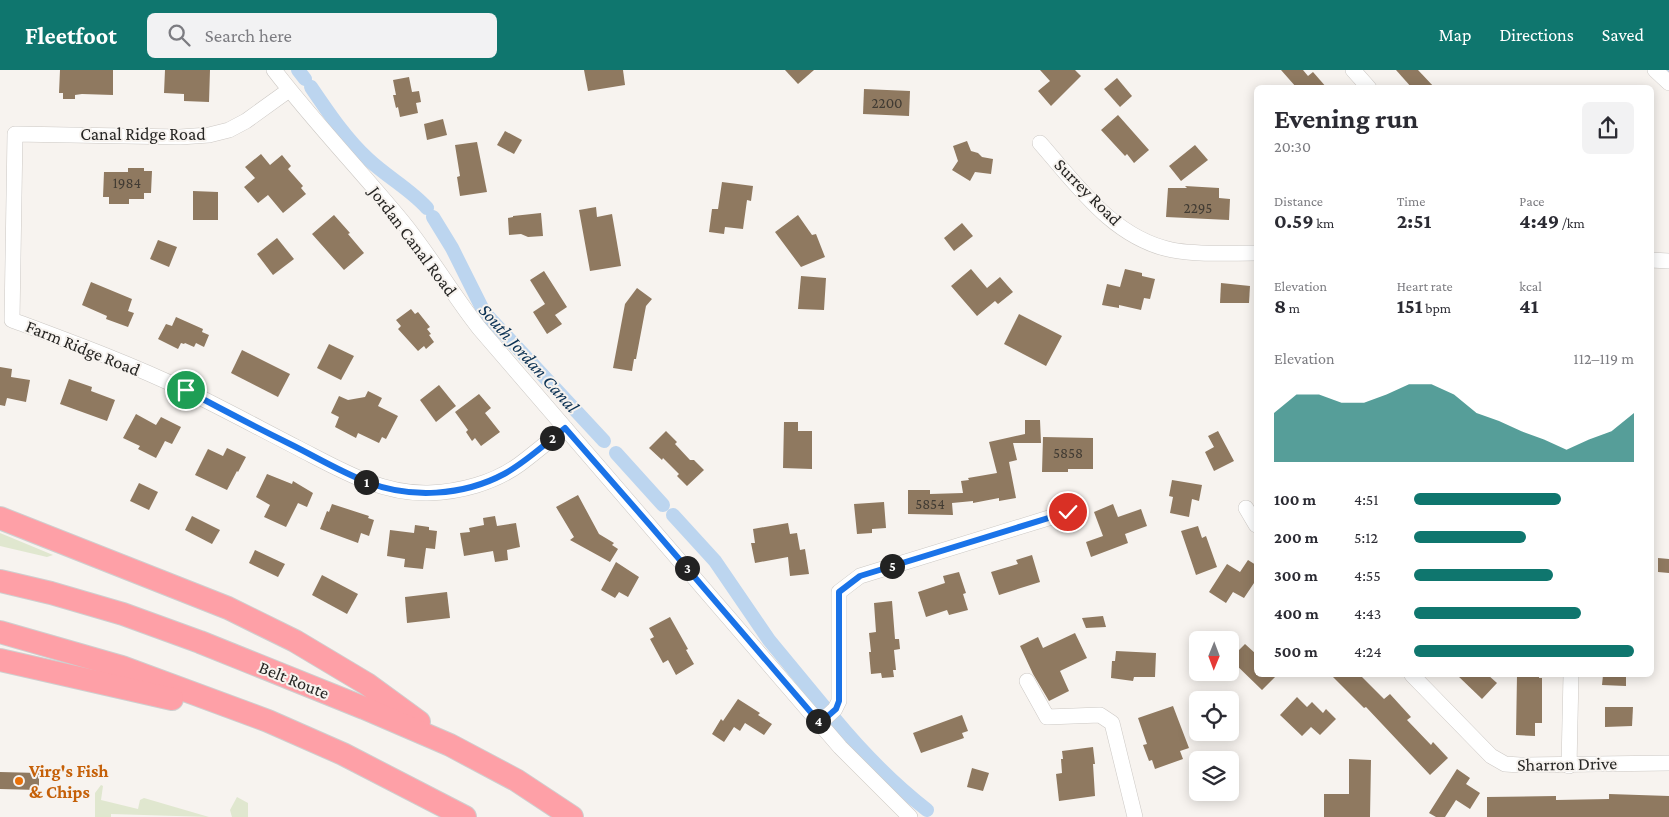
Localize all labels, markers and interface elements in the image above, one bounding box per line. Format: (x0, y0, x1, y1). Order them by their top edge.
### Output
search box (147, 13, 497, 58)
icon: search (165, 21, 193, 49)
text: Fleetfoot (25, 22, 117, 49)
text: Search here (205, 25, 292, 46)
text: Map (1439, 25, 1471, 45)
text: Directions (1499, 25, 1574, 45)
text: Saved (1602, 25, 1644, 45)
house number: 2200 (871, 95, 903, 111)
button: share (1582, 102, 1634, 154)
text: Evening run (1274, 103, 1418, 134)
street label: Canal Ridge Road (80, 124, 206, 144)
text: 20:30 (1274, 138, 1311, 155)
street label: Surrey Road (1050, 154, 1126, 230)
house number: 1984 (113, 175, 141, 191)
street label: Jordan Canal Road (364, 180, 461, 300)
text: Distance (1274, 193, 1323, 209)
text: Time (1397, 193, 1425, 209)
text: Pace (1519, 193, 1545, 209)
house number: 2295 (1184, 200, 1212, 216)
text: 0.59 (1274, 209, 1314, 233)
text: 2:51 (1397, 209, 1431, 233)
text: 4:49 (1519, 209, 1559, 233)
text: km (1314, 215, 1334, 231)
text: /km (1559, 215, 1585, 231)
text: Elevation (1274, 278, 1327, 294)
text: Heart rate (1397, 278, 1453, 294)
text: kcal (1519, 278, 1542, 294)
text: 8 (1274, 294, 1286, 318)
text: 151 (1397, 294, 1423, 318)
text: 41 (1519, 294, 1539, 318)
water label: South Jordan Canal (475, 299, 584, 417)
text: m (1286, 300, 1300, 316)
text: bpm (1423, 300, 1451, 316)
street label: Farm Ridge Road (23, 316, 144, 380)
text: Elevation (1274, 350, 1335, 367)
text: 112–119 m (1573, 350, 1634, 367)
pin (165, 369, 207, 411)
icon: arrive (172, 376, 200, 404)
pin: 2 (540, 426, 564, 450)
text: 2 (549, 430, 556, 446)
house number: 5858 (1053, 445, 1083, 461)
pin: 1 (354, 470, 378, 494)
text: 1 (364, 474, 369, 490)
pin (1047, 491, 1089, 533)
text: 100 m (1274, 491, 1316, 508)
text: 4:51 (1354, 491, 1379, 508)
house number: 5854 (915, 496, 945, 512)
icon: check (1054, 498, 1082, 526)
text: 200 m (1274, 529, 1318, 546)
text: 5:12 (1354, 529, 1378, 546)
pin: 5 (880, 554, 904, 578)
pin: 3 (674, 556, 700, 580)
text: 5 (889, 558, 896, 574)
text: 3 (684, 560, 691, 576)
text: 300 m (1274, 567, 1318, 584)
text: 4:55 (1354, 567, 1381, 584)
text: 400 m (1274, 605, 1319, 622)
text: 4:43 (1354, 605, 1381, 622)
north arrow (1189, 631, 1239, 681)
map controls (1189, 631, 1239, 801)
text: 500 m (1274, 643, 1318, 660)
text: 4:24 (1354, 643, 1382, 660)
street label: Belt Route (256, 657, 332, 703)
button: locate (1189, 691, 1239, 741)
pin: 4 (806, 708, 830, 734)
text: 4 (815, 713, 822, 729)
button: layers (1189, 751, 1239, 801)
street label: Sharron Drive (1517, 753, 1617, 775)
place label: Virg's Fish & Chips (28, 761, 109, 802)
marker: Virg's Fish & Chips (13, 775, 25, 787)

